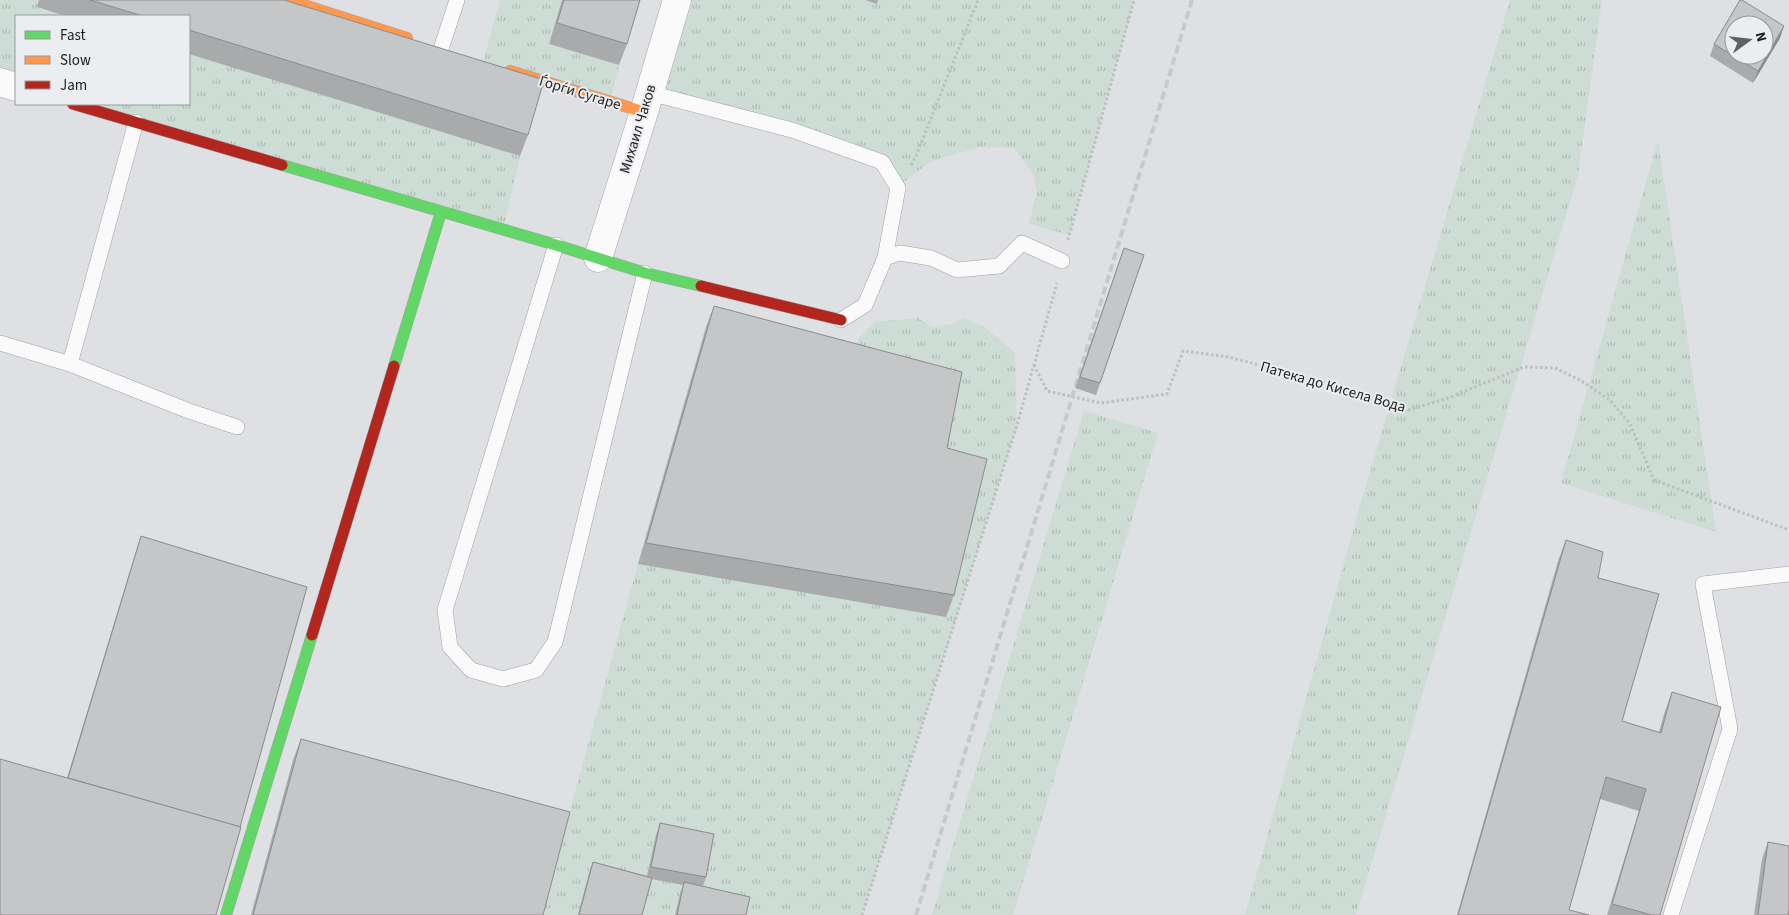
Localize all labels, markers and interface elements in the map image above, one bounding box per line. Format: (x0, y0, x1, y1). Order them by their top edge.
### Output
legend (15, 15, 190, 105)
north arrow (1724, 15, 1774, 65)
text: Fast (60, 25, 86, 46)
text: N (1750, 30, 1771, 44)
text: Slow (60, 50, 91, 71)
street label: Ѓорѓи Сугаре (537, 71, 623, 115)
text: Jam (60, 75, 87, 96)
street label: Михаил Чаков (614, 81, 662, 176)
street label: Патека до Кисела Вода (1258, 356, 1408, 418)

